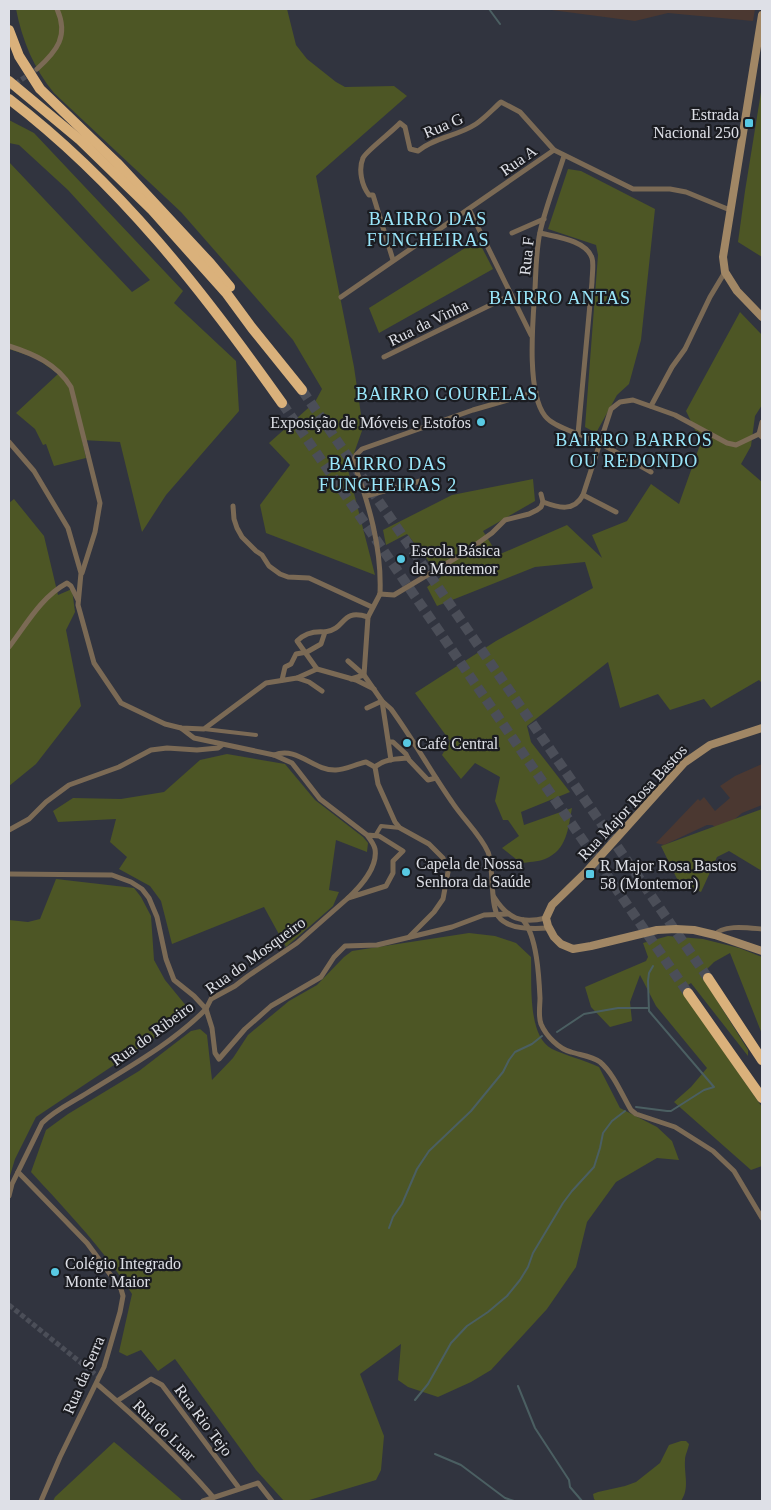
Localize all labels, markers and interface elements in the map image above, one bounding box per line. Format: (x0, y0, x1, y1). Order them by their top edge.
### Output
place label: Estrada Nacional 250 (653, 106, 739, 141)
street label: Rua G (421, 109, 466, 141)
marker: Estrada Nacional 250 (743, 117, 755, 129)
street label: Rua A (497, 142, 540, 179)
district label: BAIRRO DAS FUNCHEIRAS (366, 209, 490, 250)
street label: Rua F (516, 236, 537, 276)
district label: BAIRRO ANTAS (489, 288, 631, 308)
street label: Rua da Vinha (386, 296, 471, 349)
district label: BAIRRO COURELAS (356, 384, 538, 404)
place label: Exposição de Móveis e Estofos (270, 414, 471, 432)
marker: Exposição de Móveis e Estofos (475, 416, 487, 428)
district label: BAIRRO BARROS OU REDONDO (555, 430, 713, 471)
district label: BAIRRO DAS FUNCHEIRAS 2 (319, 454, 457, 495)
place label: Escola Básica de Montemor (411, 542, 500, 577)
marker: Escola Básica de Montemor (395, 553, 407, 565)
place label: Café Central (417, 735, 499, 752)
marker: Café Central (401, 737, 413, 749)
street label: Rua Major Rosa Bastos (574, 741, 691, 864)
place label: Capela de Nossa Senhora da Saúde (416, 855, 531, 890)
place label: R Major Rosa Bastos 58 (Montemor) (600, 857, 736, 893)
marker: Capela de Nossa Senhora da Saúde (400, 866, 412, 878)
marker: R Major Rosa Bastos 58 (Montemor) (584, 868, 596, 880)
street label: Rua do Mosqueiro (202, 914, 309, 998)
street label: Rua do Ribeiro (108, 998, 197, 1069)
place label: Colégio Integrado Monte Maior (65, 1255, 181, 1290)
marker: Colégio Integrado Monte Maior (49, 1266, 61, 1278)
street label: Rua da Serra (59, 1334, 107, 1417)
street label: Rua Rio Tejo (170, 1381, 236, 1460)
street label: Rua do Luar (130, 1396, 200, 1465)

